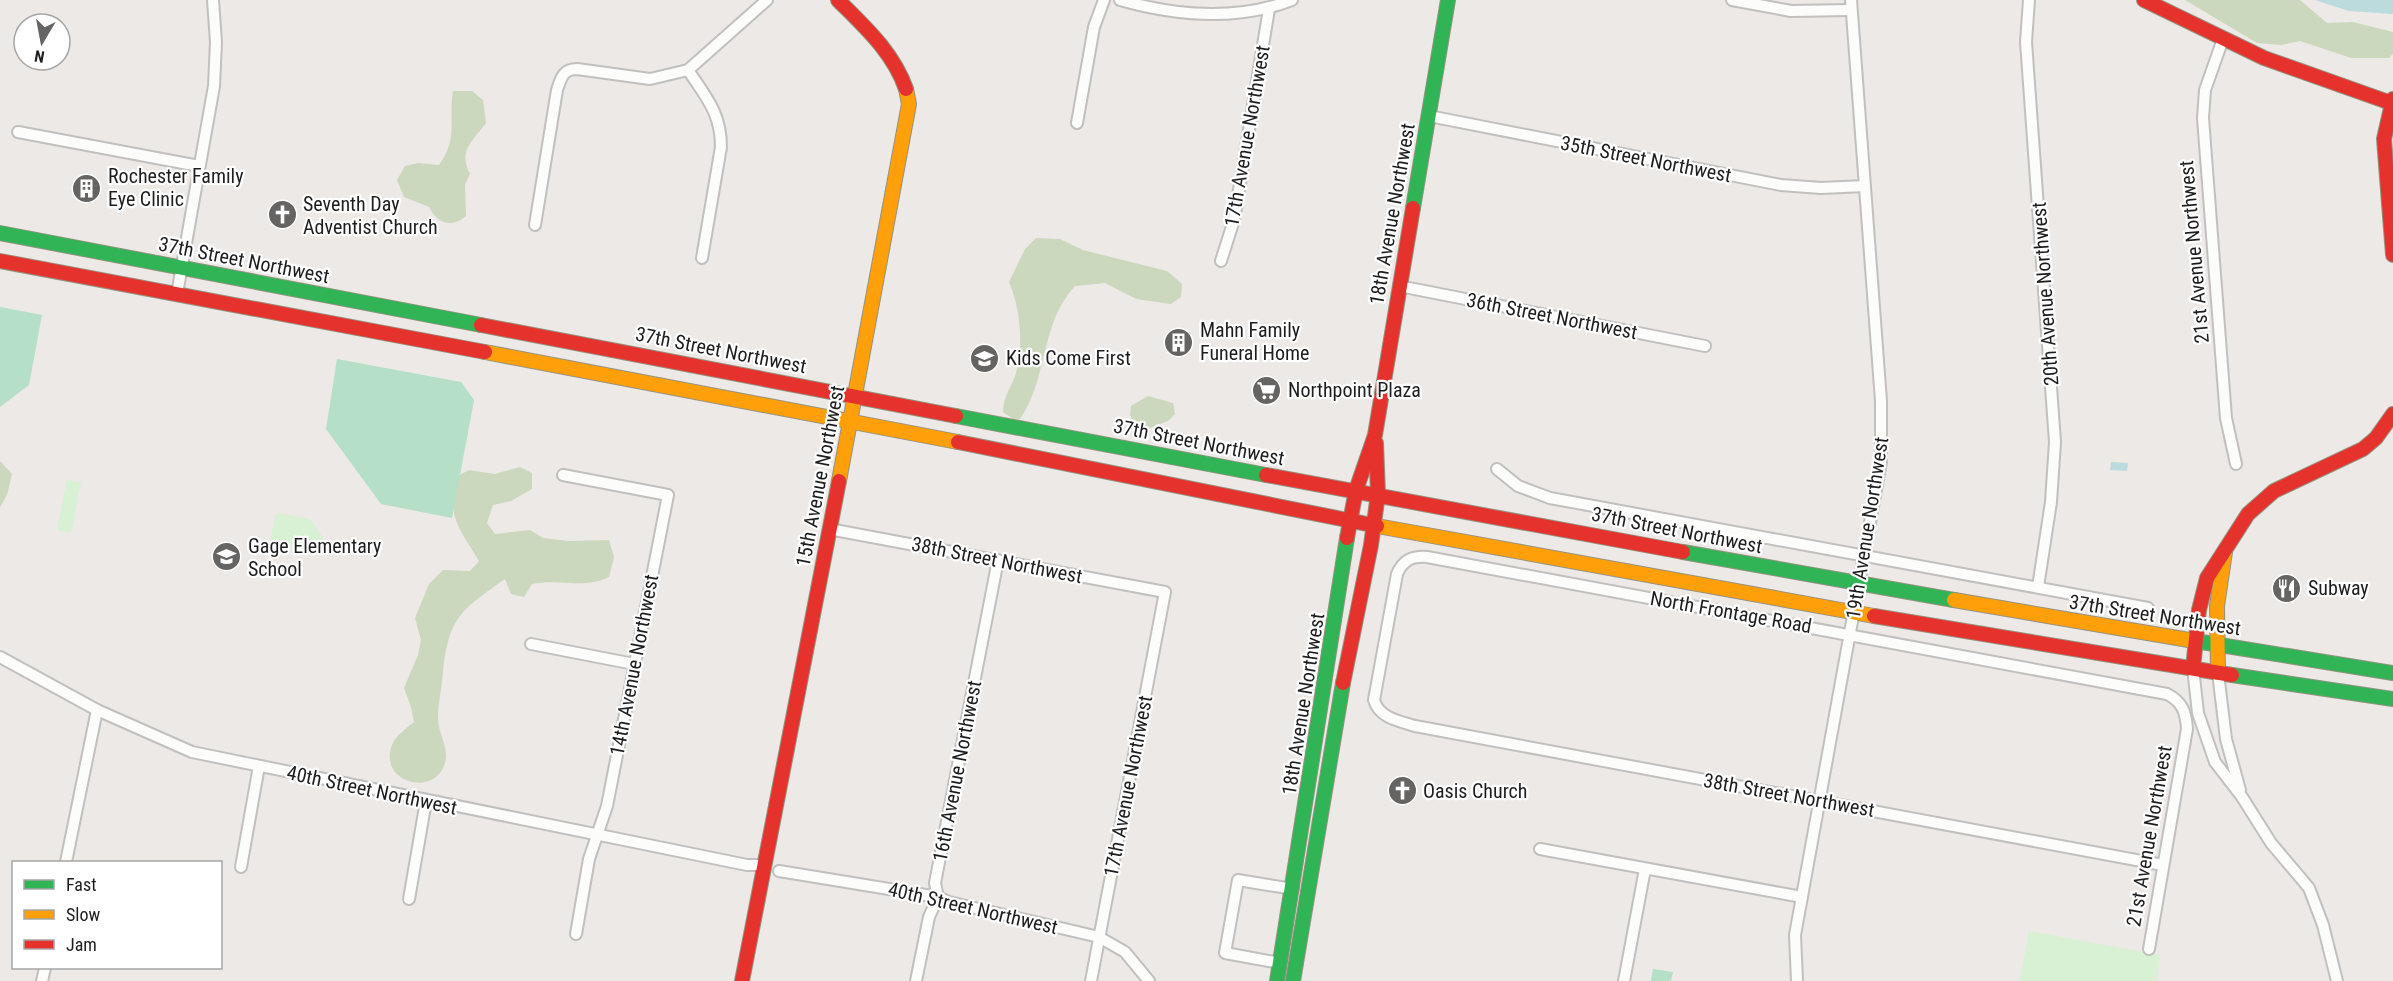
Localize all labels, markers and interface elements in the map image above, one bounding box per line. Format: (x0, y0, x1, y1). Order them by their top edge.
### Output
north arrow (12, 12, 72, 72)
street label: 17th Avenue Northwest (1219, 43, 1275, 229)
text: N (33, 46, 46, 66)
street label: 18th Avenue Northwest (1364, 121, 1420, 307)
street label: 35th Street Northwest (1559, 131, 1733, 187)
street label: 21st Avenue Northwest (2174, 159, 2214, 344)
place label: Rochester Family Eye Clinic (108, 164, 243, 211)
building icon: Rochester Family Eye Clinic (71, 172, 103, 204)
place label: Seventh Day Adventist Church (303, 192, 438, 239)
church icon: Seventh Day Adventist Church (266, 199, 298, 231)
street label: 20th Avenue Northwest (2027, 201, 2063, 387)
street label: 37th Street Northwest (157, 232, 331, 288)
street label: 36th Street Northwest (1465, 288, 1639, 344)
place label: Mahn Family Funeral Home (1200, 318, 1309, 365)
street label: 37th Street Northwest (634, 322, 808, 378)
building icon: Mahn Family Funeral Home (1163, 326, 1195, 358)
school or university icon: Kids Come First (969, 342, 1001, 374)
place label: Kids Come First (1006, 346, 1131, 370)
supermarket icon: Northpoint Plaza (1251, 374, 1283, 406)
place label: Northpoint Plaza (1288, 378, 1421, 402)
street label: 15th Avenue Northwest (791, 383, 849, 569)
street label: 37th Street Northwest (1112, 414, 1286, 470)
street label: 19th Avenue Northwest (1841, 435, 1893, 621)
street label: 37th Street Northwest (1590, 502, 1764, 558)
street label: 38th Street Northwest (910, 532, 1084, 588)
place label: Gage Elementary School (248, 534, 381, 581)
school or university icon: Gage Elementary School (211, 541, 243, 573)
street label: 14th Avenue Northwest (605, 572, 663, 758)
restaurant icon: Subway (2271, 572, 2303, 604)
place label: Subway (2308, 576, 2369, 600)
street label: North Frontage Road (1648, 586, 1814, 638)
street label: 37th Street Northwest (2068, 590, 2243, 640)
street label: 18th Avenue Northwest (1277, 611, 1329, 797)
street label: 16th Avenue Northwest (928, 678, 986, 864)
street label: 17th Avenue Northwest (1099, 693, 1157, 879)
street label: 21st Avenue Northwest (2121, 743, 2177, 928)
street label: 40th Street Northwest (285, 760, 459, 820)
street label: 38th Street Northwest (1702, 768, 1877, 822)
church icon: Oasis Church (1386, 775, 1418, 807)
place label: Oasis Church (1423, 779, 1528, 803)
legend (12, 861, 222, 969)
text: Fast (66, 874, 97, 895)
street label: 40th Street Northwest (886, 877, 1060, 939)
text: Slow (66, 904, 101, 925)
text: Jam (66, 934, 97, 955)

